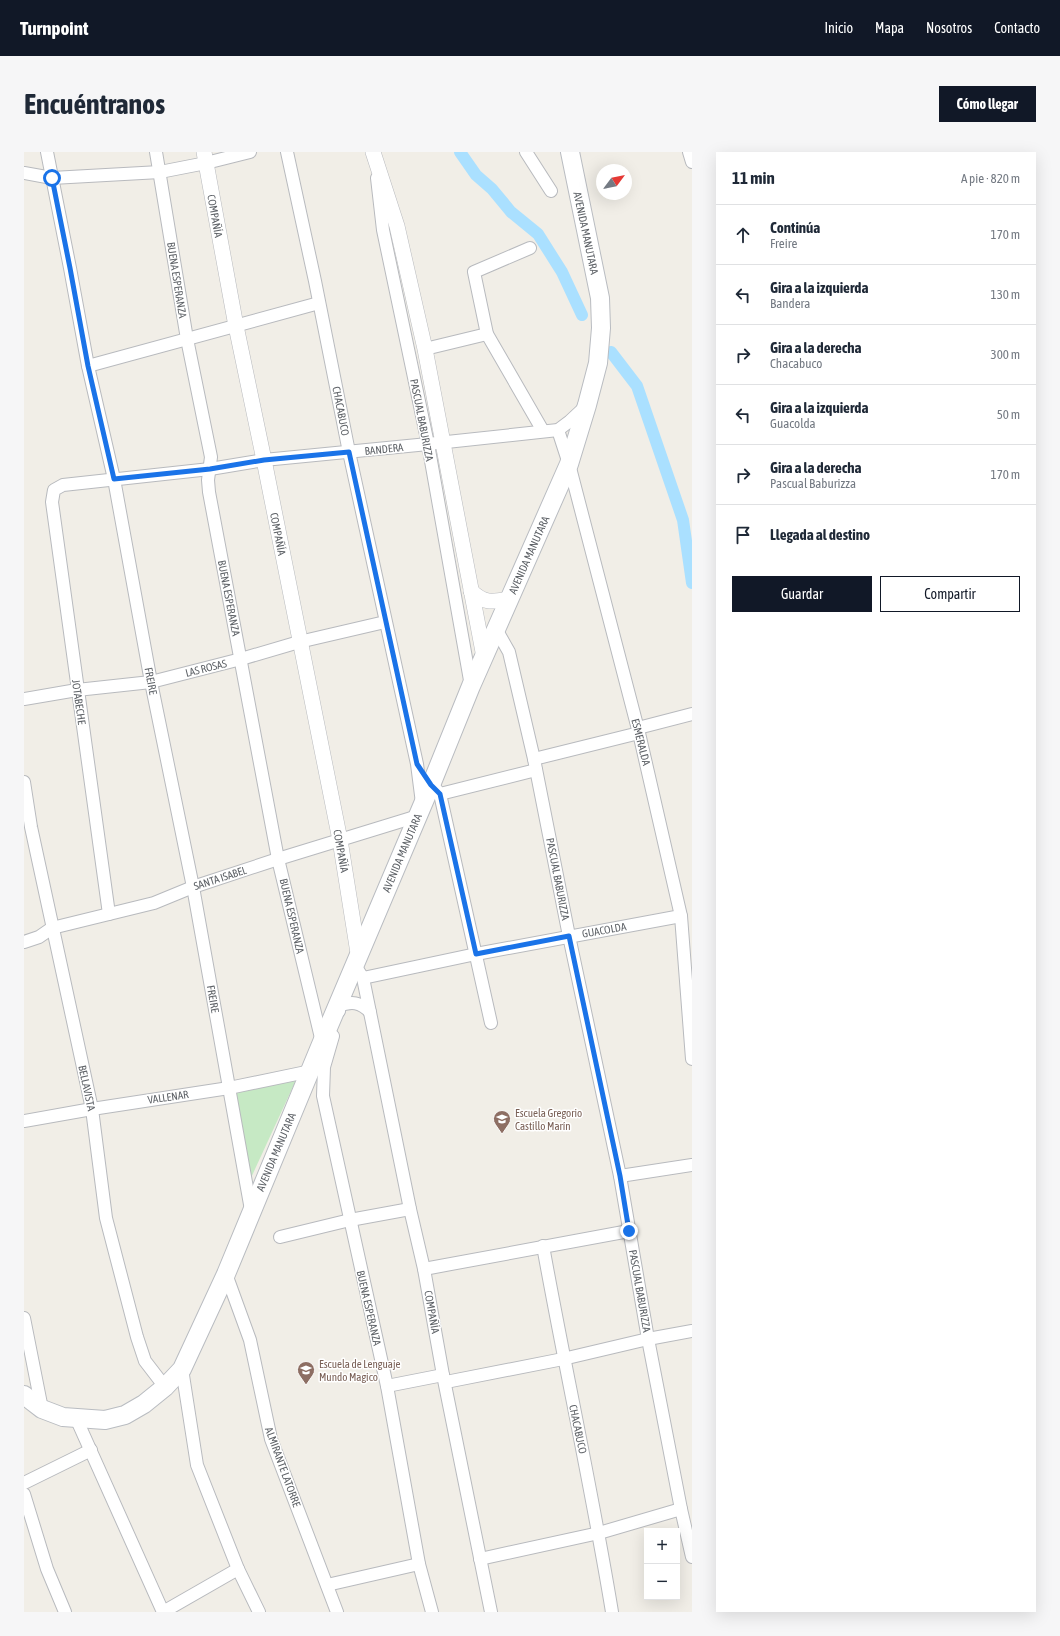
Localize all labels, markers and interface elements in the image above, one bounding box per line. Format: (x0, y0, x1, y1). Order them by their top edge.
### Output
text: Turnpoint (20, 17, 88, 39)
text: Inicio (824, 20, 853, 36)
text: Mapa (875, 20, 904, 36)
text: Nosotros (926, 20, 972, 36)
text: Contacto (994, 20, 1040, 36)
button: Cómo llegar (939, 86, 1036, 122)
text: Encuéntranos (24, 88, 165, 120)
north arrow (596, 164, 632, 200)
text: 11 min (732, 168, 775, 188)
route start (43, 169, 61, 187)
text: A pie · 820 m (961, 171, 1020, 186)
street label: AVENIDA MANUTARA (571, 191, 601, 276)
street label: COMPAÑÍA (205, 194, 225, 239)
text: Continúa (770, 219, 820, 236)
icon: ahead (732, 224, 754, 246)
text: 170 m (991, 227, 1020, 242)
text: Freire (770, 236, 797, 251)
street label: BUENA ESPERANZA (165, 241, 189, 320)
text: Gira a la izquierda (770, 279, 868, 296)
icon: left (732, 284, 754, 306)
text: 130 m (991, 287, 1020, 302)
text: Bandera (770, 296, 810, 311)
text: Gira a la derecha (770, 339, 861, 356)
icon: right (732, 344, 754, 366)
text: 300 m (991, 347, 1020, 362)
text: Chacabuco (770, 356, 822, 371)
street label: PASCUAL BABURIZZA (408, 378, 436, 463)
street label: CHACABUCO (330, 385, 352, 437)
text: Gira a la izquierda (770, 399, 868, 416)
icon: left (732, 404, 754, 426)
text: 50 m (997, 407, 1020, 422)
text: Guacolda (770, 416, 816, 431)
street label: BANDERA (364, 441, 405, 457)
text: Gira a la derecha (770, 459, 861, 476)
icon: right (732, 464, 754, 486)
text: 170 m (991, 467, 1020, 482)
text: Pascual Baburizza (770, 476, 856, 491)
street label: COMPAÑÍA (268, 511, 288, 557)
street label: AVENIDA MANUTARA (506, 514, 552, 596)
icon: arrive (732, 524, 754, 546)
text: Llegada al destino (770, 526, 870, 543)
street label: BUENA ESPERANZA (216, 559, 242, 637)
button: Guardar (732, 576, 872, 612)
button: Compartir (880, 576, 1020, 612)
street label: LAS ROSAS (184, 657, 228, 679)
street label: FREIRE (142, 666, 160, 696)
street label: JOTABECHE (70, 679, 88, 726)
street label: ESMERALDA (629, 717, 653, 767)
street label: AVENIDA MANUTARA (380, 811, 424, 894)
street label: COMPAÑÍA (331, 829, 351, 874)
street label: PASCUAL BABURIZZA (544, 837, 572, 922)
street label: SANTA ISABEL (192, 864, 249, 892)
street label: BUENA ESPERANZA (278, 877, 307, 955)
street label: GUACOLDA (581, 920, 628, 940)
street label: FREIRE (205, 984, 221, 1014)
street label: BELLAVISTA (76, 1064, 98, 1112)
street label: VALLENAR (147, 1088, 190, 1106)
place label: Escuela Gregorio Castillo Marín (515, 1107, 582, 1132)
school or university icon: Escuela Gregorio Castillo Marín (492, 1109, 512, 1134)
street label: AVENIDA MANUTARA (254, 1110, 298, 1193)
route end (620, 1222, 638, 1240)
street label: PASCUAL BABURIZZA (627, 1249, 653, 1334)
street label: BUENA ESPERANZA (355, 1269, 384, 1347)
street label: COMPAÑÍA (422, 1290, 442, 1335)
place label: Escuela de Lenguaje Mundo Magico (319, 1358, 400, 1383)
school or university icon: Escuela de Lenguaje Mundo Magico (296, 1360, 316, 1385)
street label: CHACABUCO (567, 1403, 589, 1455)
street label: ALMIRANTE LATORRE (263, 1425, 303, 1509)
map controls (644, 1528, 680, 1600)
button: + (644, 1528, 680, 1564)
button: − (644, 1564, 680, 1600)

